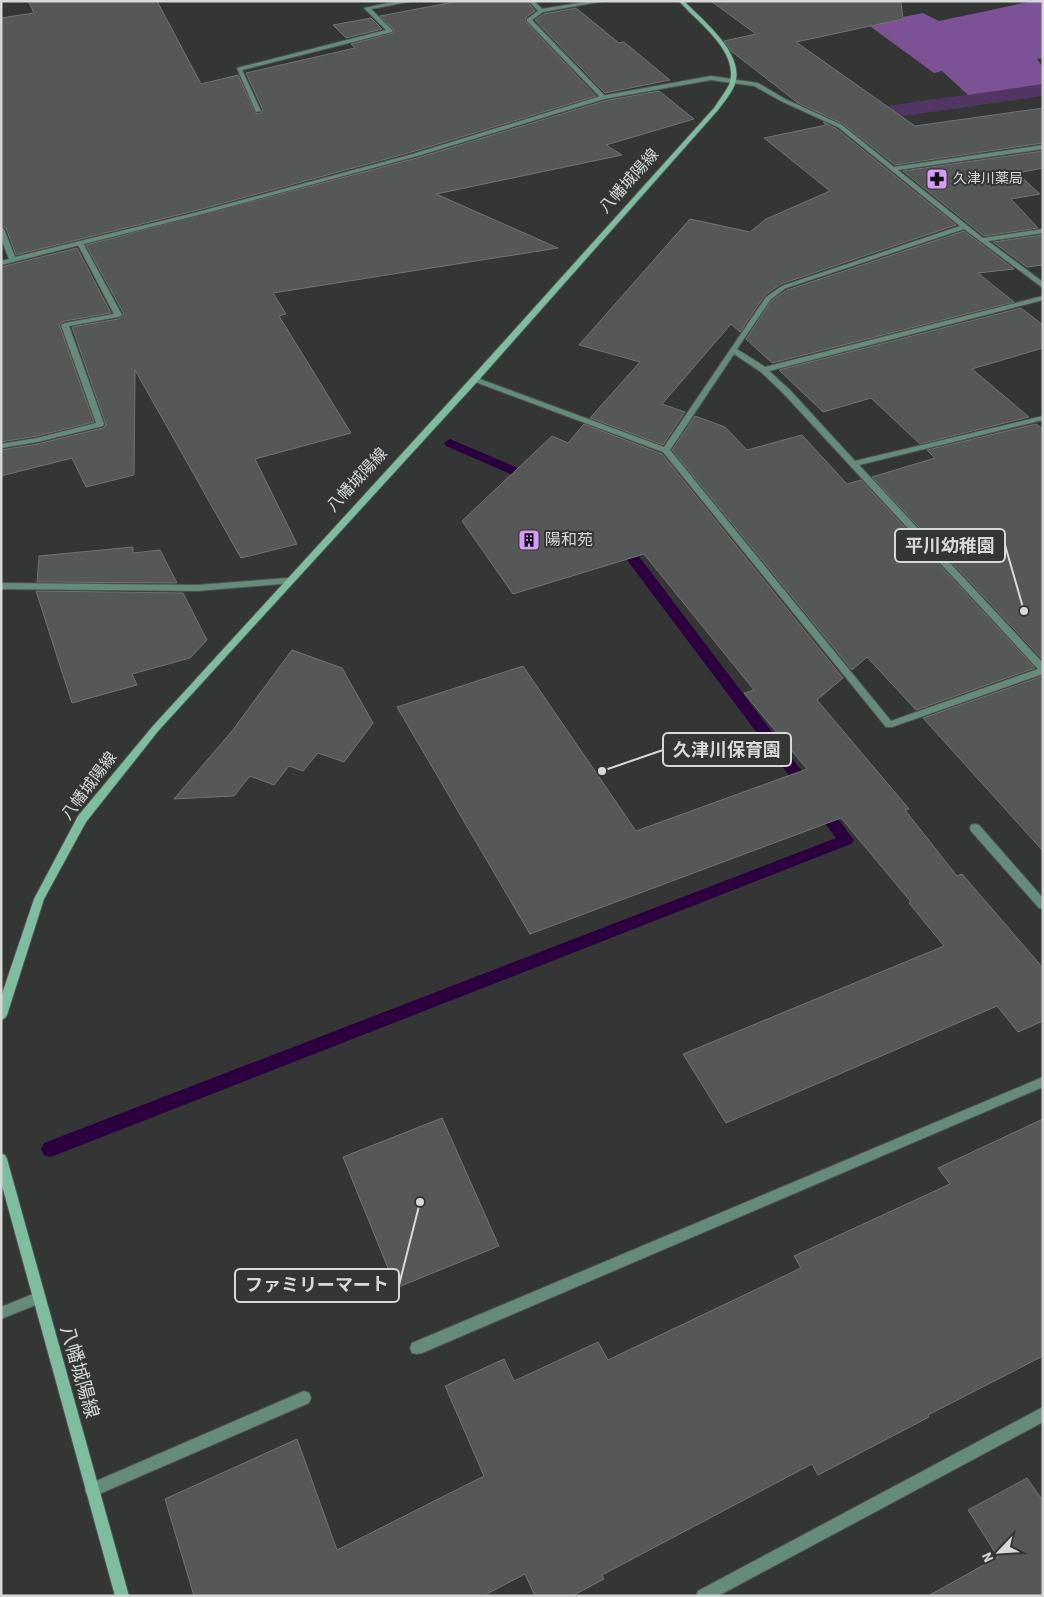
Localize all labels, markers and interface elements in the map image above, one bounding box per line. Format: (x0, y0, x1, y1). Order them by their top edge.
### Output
street label: 八幡城陽線 (594, 144, 664, 218)
pharmacy icon: 久津川薬局 (925, 167, 949, 191)
place label: 久津川薬局 (953, 169, 1023, 189)
street label: 八幡城陽線 (322, 443, 392, 517)
building icon: 陽和苑 (517, 528, 541, 552)
place label: 陽和苑 (545, 529, 593, 551)
callout: 平川幼稚園 (895, 529, 1005, 562)
text: 平川幼稚園 (905, 534, 995, 559)
callout: 久津川保育園 (663, 733, 791, 766)
text: 久津川保育園 (673, 738, 781, 763)
street label: 八幡城陽線 (56, 747, 122, 825)
callout: ファミリーマート (235, 1269, 399, 1302)
text: ファミリーマート (245, 1273, 389, 1298)
street label: 八幡城陽線 (53, 1323, 105, 1421)
north arrow (974, 1527, 1024, 1577)
text: N (977, 1549, 999, 1566)

